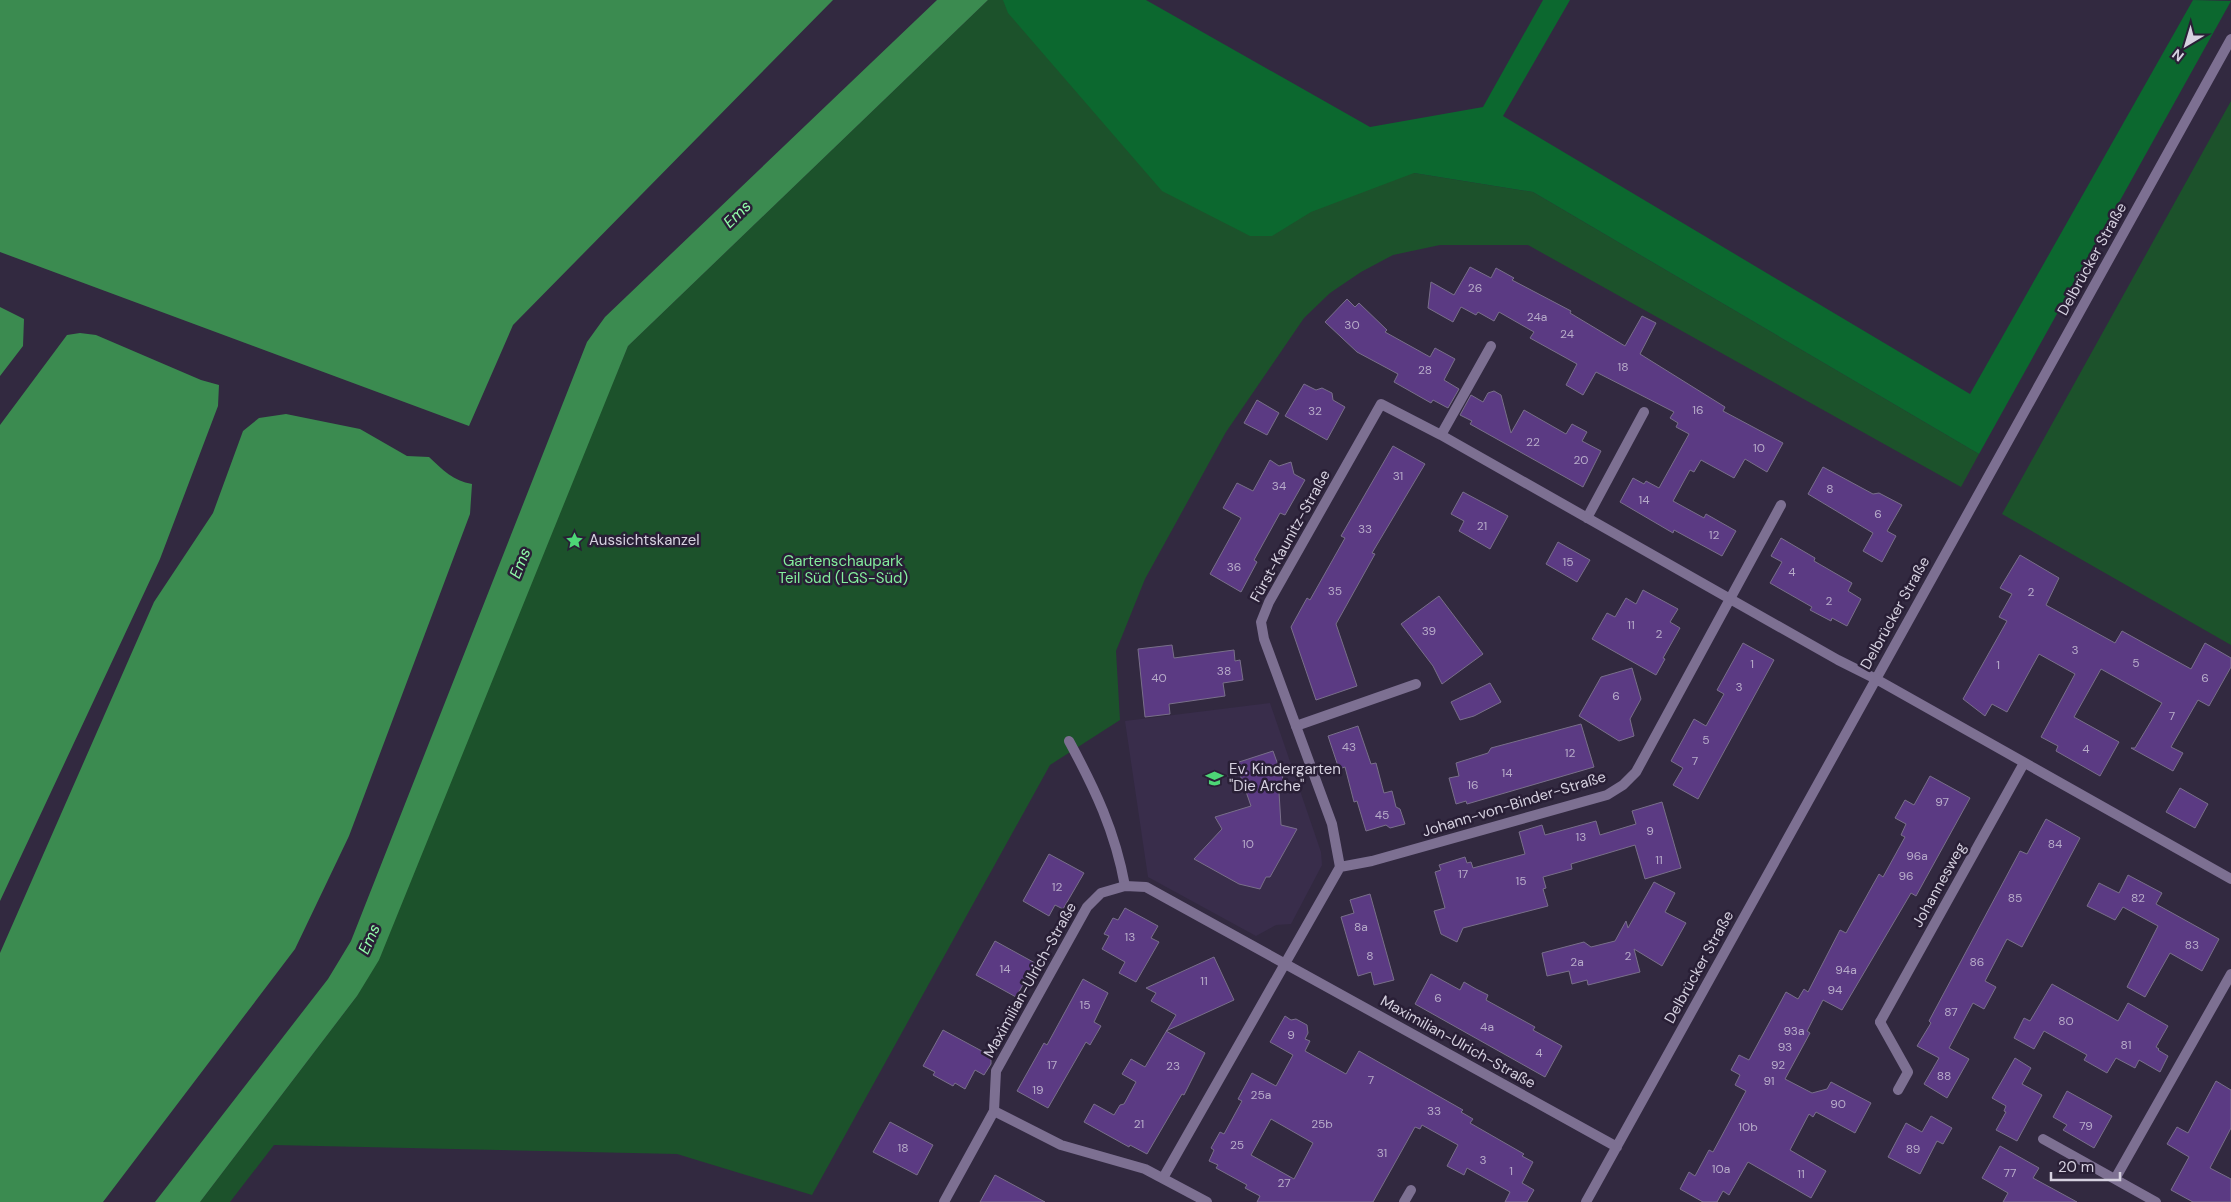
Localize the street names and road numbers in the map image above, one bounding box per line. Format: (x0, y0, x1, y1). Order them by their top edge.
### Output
street label: Delbrücker Straße (2053, 199, 2131, 319)
street label: Fürst-Kaunitz-Straße (1245, 466, 1335, 606)
street label: Delbrücker Straße (1856, 553, 1934, 673)
street label: Johann-von-Binder-Straße (1420, 767, 1608, 841)
street label: Johannesweg (1907, 839, 1971, 931)
street label: Maximilian-Ulrich-Straße (979, 899, 1081, 1061)
street label: Delbrücker Straße (1660, 907, 1738, 1027)
street label: Maximilian-Ulrich-Straße (1377, 991, 1539, 1093)

